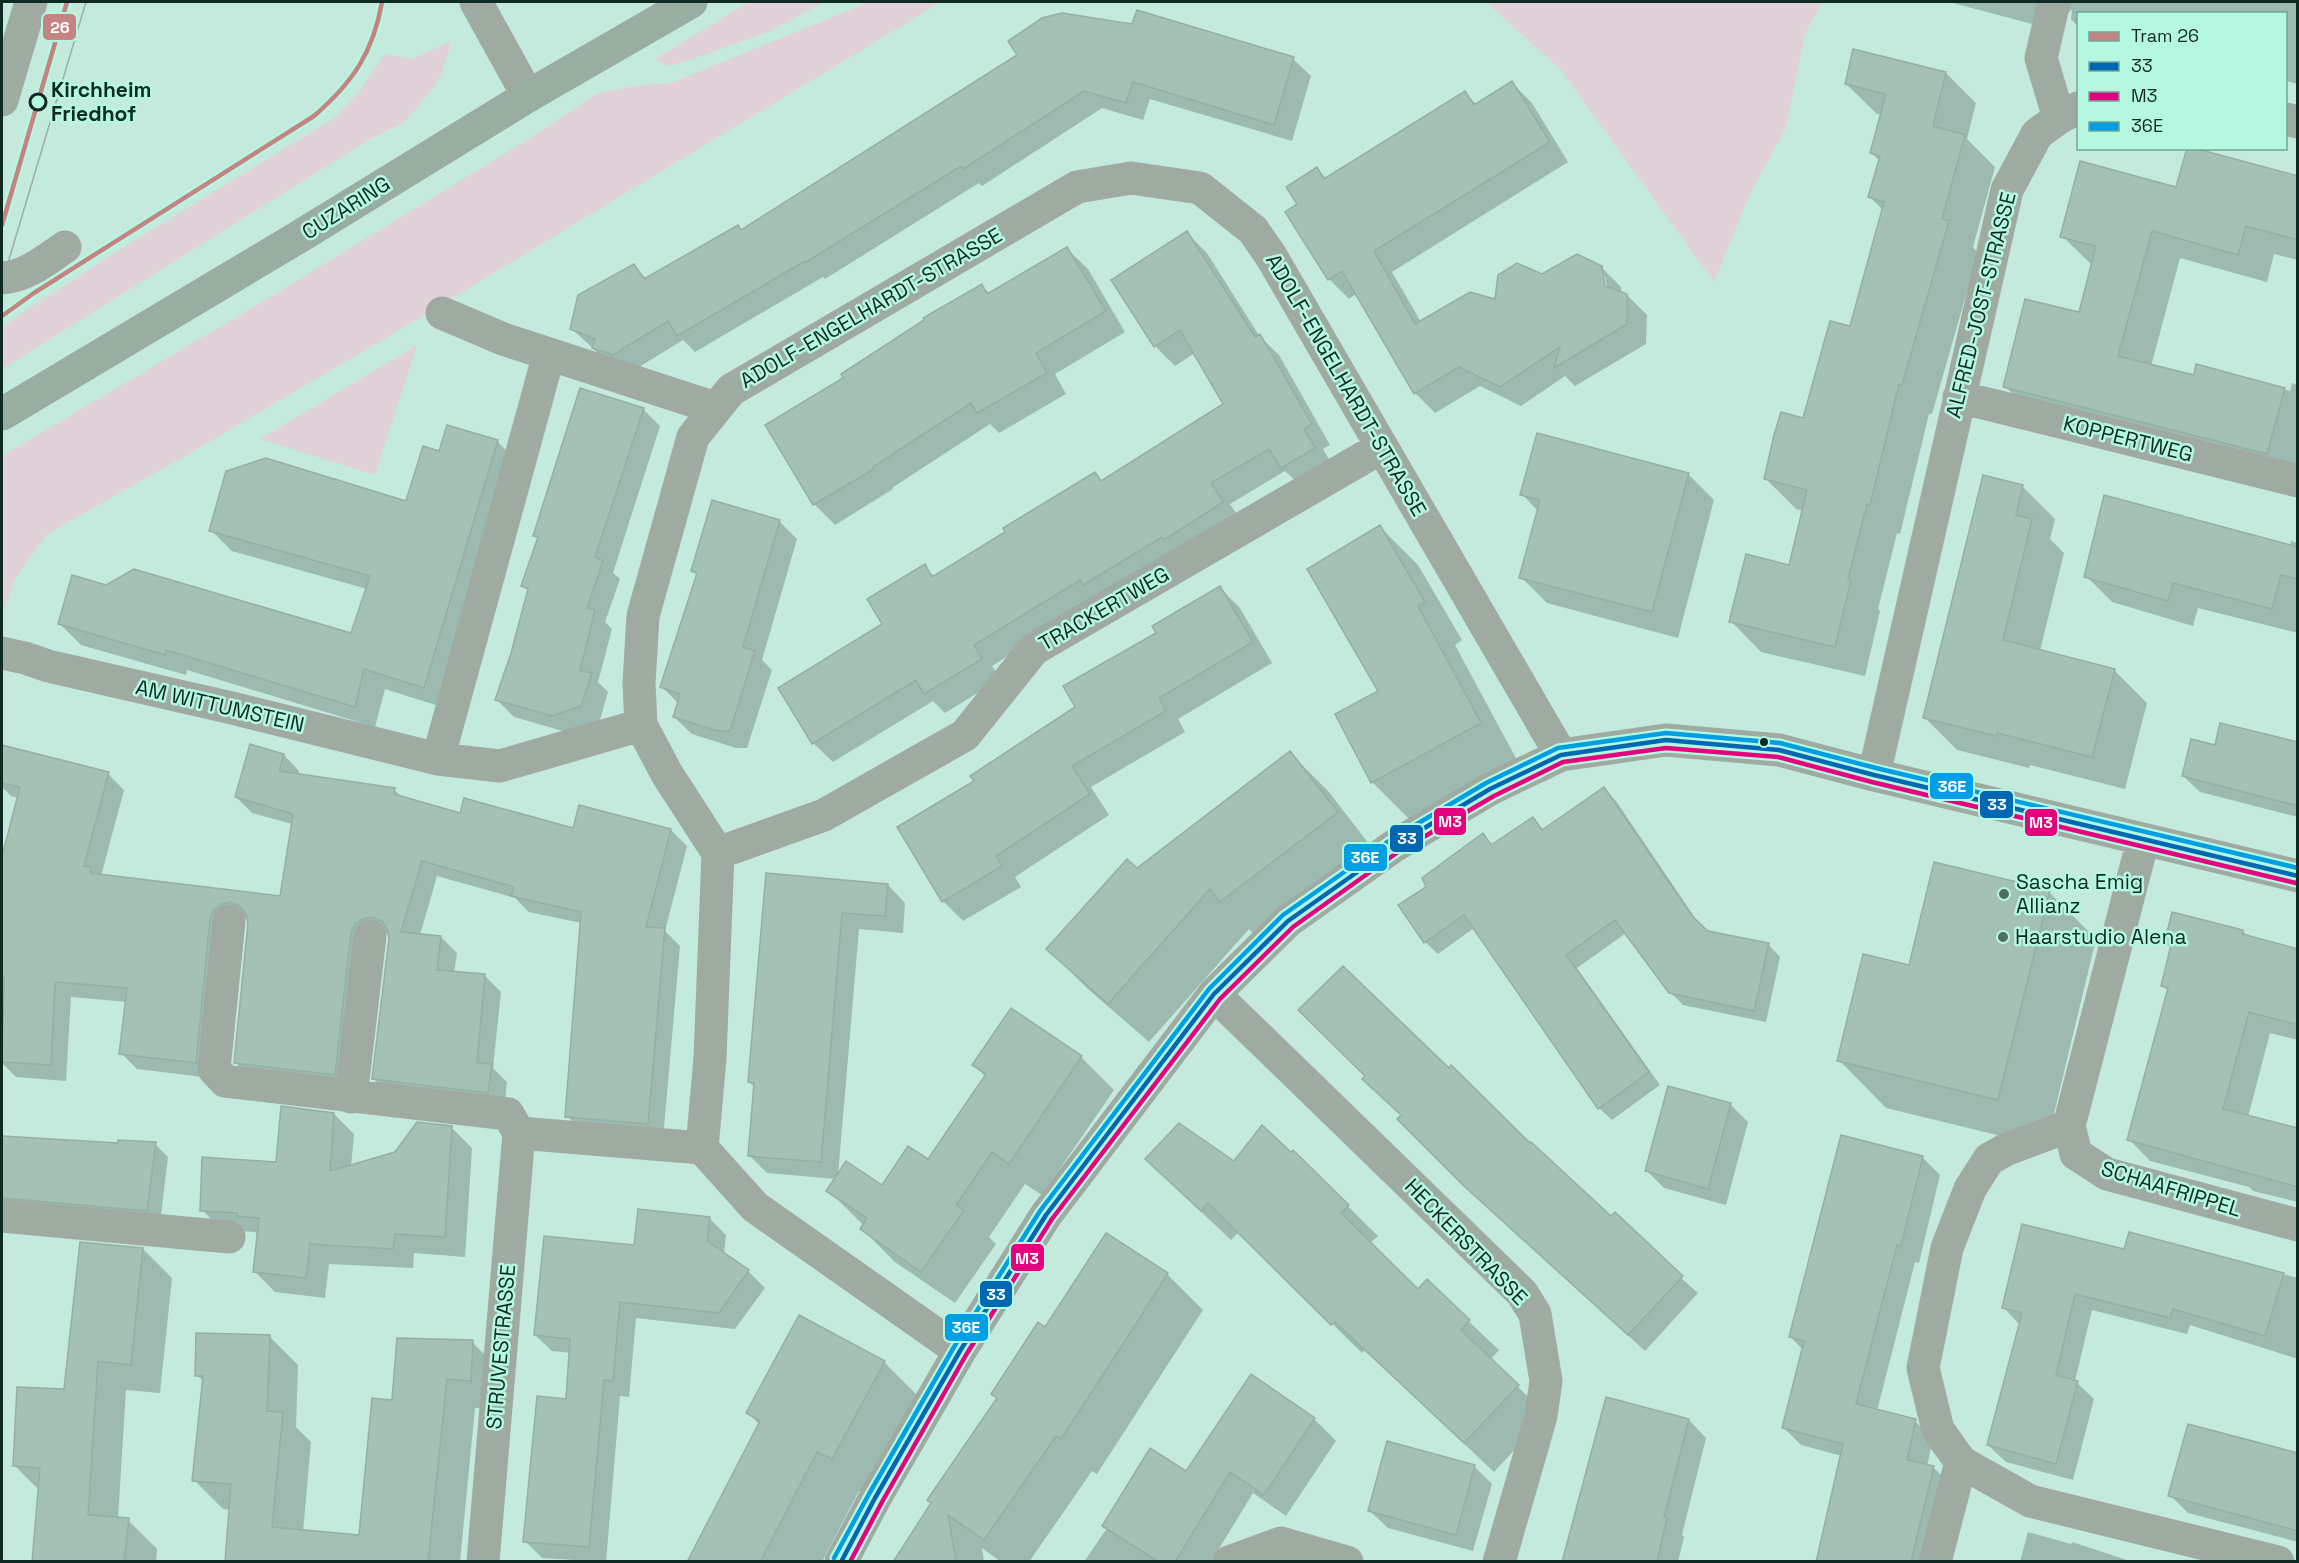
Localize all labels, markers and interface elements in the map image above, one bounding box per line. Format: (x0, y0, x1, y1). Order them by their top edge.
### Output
legend (2077, 12, 2287, 150)
line badge: 26 (42, 13, 77, 41)
text: 26 (50, 17, 70, 38)
text: Tram 26 (2131, 24, 2199, 47)
text: 33 (2131, 54, 2153, 77)
place label: Kirchheim Friedhof (51, 76, 152, 127)
text: M3 (2131, 84, 2157, 107)
marker: Kirchheim Friedhof (29, 93, 47, 111)
text: 36E (2131, 114, 2163, 137)
street label: CUZARING (297, 170, 395, 245)
street label: ALFRED-JOST-STRASSE (1939, 189, 2022, 421)
street label: ADOLF-ENGELHARDT-STRASSE (735, 221, 1007, 394)
street label: ADOLF-ENGELHARDT-STRASSE (1260, 249, 1433, 521)
street label: KOPPERTWEG (2060, 409, 2196, 468)
street label: TRACKERTWEG (1034, 560, 1174, 657)
street label: AM WITTUMSTEIN (133, 673, 307, 738)
unlabelled marker (1758, 736, 1770, 748)
line badge: 36E (1929, 772, 1974, 800)
text: 36E (1938, 776, 1966, 797)
line badge: 33 (1979, 790, 2014, 819)
text: 33 (1987, 794, 2007, 815)
line badge: M3 (1433, 807, 1467, 836)
line badge: M3 (2024, 808, 2058, 837)
text: M3 (1438, 811, 1462, 832)
text: M3 (2029, 812, 2053, 833)
line badge: 33 (1389, 824, 1424, 853)
text: 33 (1397, 828, 1417, 849)
line badge: 36E (1343, 843, 1388, 872)
text: 36E (1351, 847, 1379, 868)
place label: Sascha Emig Allianz (2016, 868, 2143, 919)
marker: Sascha Emig Allianz (1997, 887, 2011, 901)
place label: Haarstudio Alena (2015, 923, 2187, 950)
marker: Haarstudio Alena (1996, 930, 2010, 944)
street label: SCHAAFRIPPEL (2098, 1154, 2244, 1223)
street label: HECKERSTRASSE (1399, 1173, 1534, 1311)
line badge: M3 (1010, 1243, 1045, 1272)
text: M3 (1015, 1248, 1039, 1269)
street label: STRUVESTRASSE (480, 1263, 521, 1430)
line badge: 33 (979, 1280, 1013, 1308)
text: 33 (986, 1284, 1006, 1305)
line badge: 36E (944, 1313, 989, 1342)
text: 36E (952, 1317, 980, 1338)

